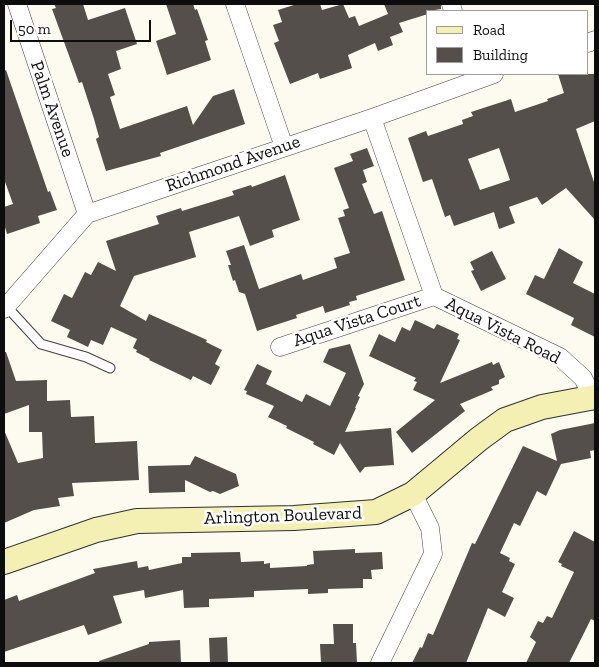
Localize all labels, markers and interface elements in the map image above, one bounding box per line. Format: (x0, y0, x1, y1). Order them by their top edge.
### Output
scale bar (12, 10, 154, 42)
legend (426, 10, 589, 75)
text: 50 m (18, 20, 51, 38)
text: Road (473, 21, 505, 39)
text: Building (473, 46, 528, 64)
street label: Palm Avenue (25, 58, 79, 160)
street label: Richmond Avenue (163, 131, 303, 197)
street label: Aqua Vista Court (291, 290, 423, 352)
street label: Aqua Vista Road (442, 293, 564, 369)
street label: Arlington Boulevard (204, 502, 362, 530)

